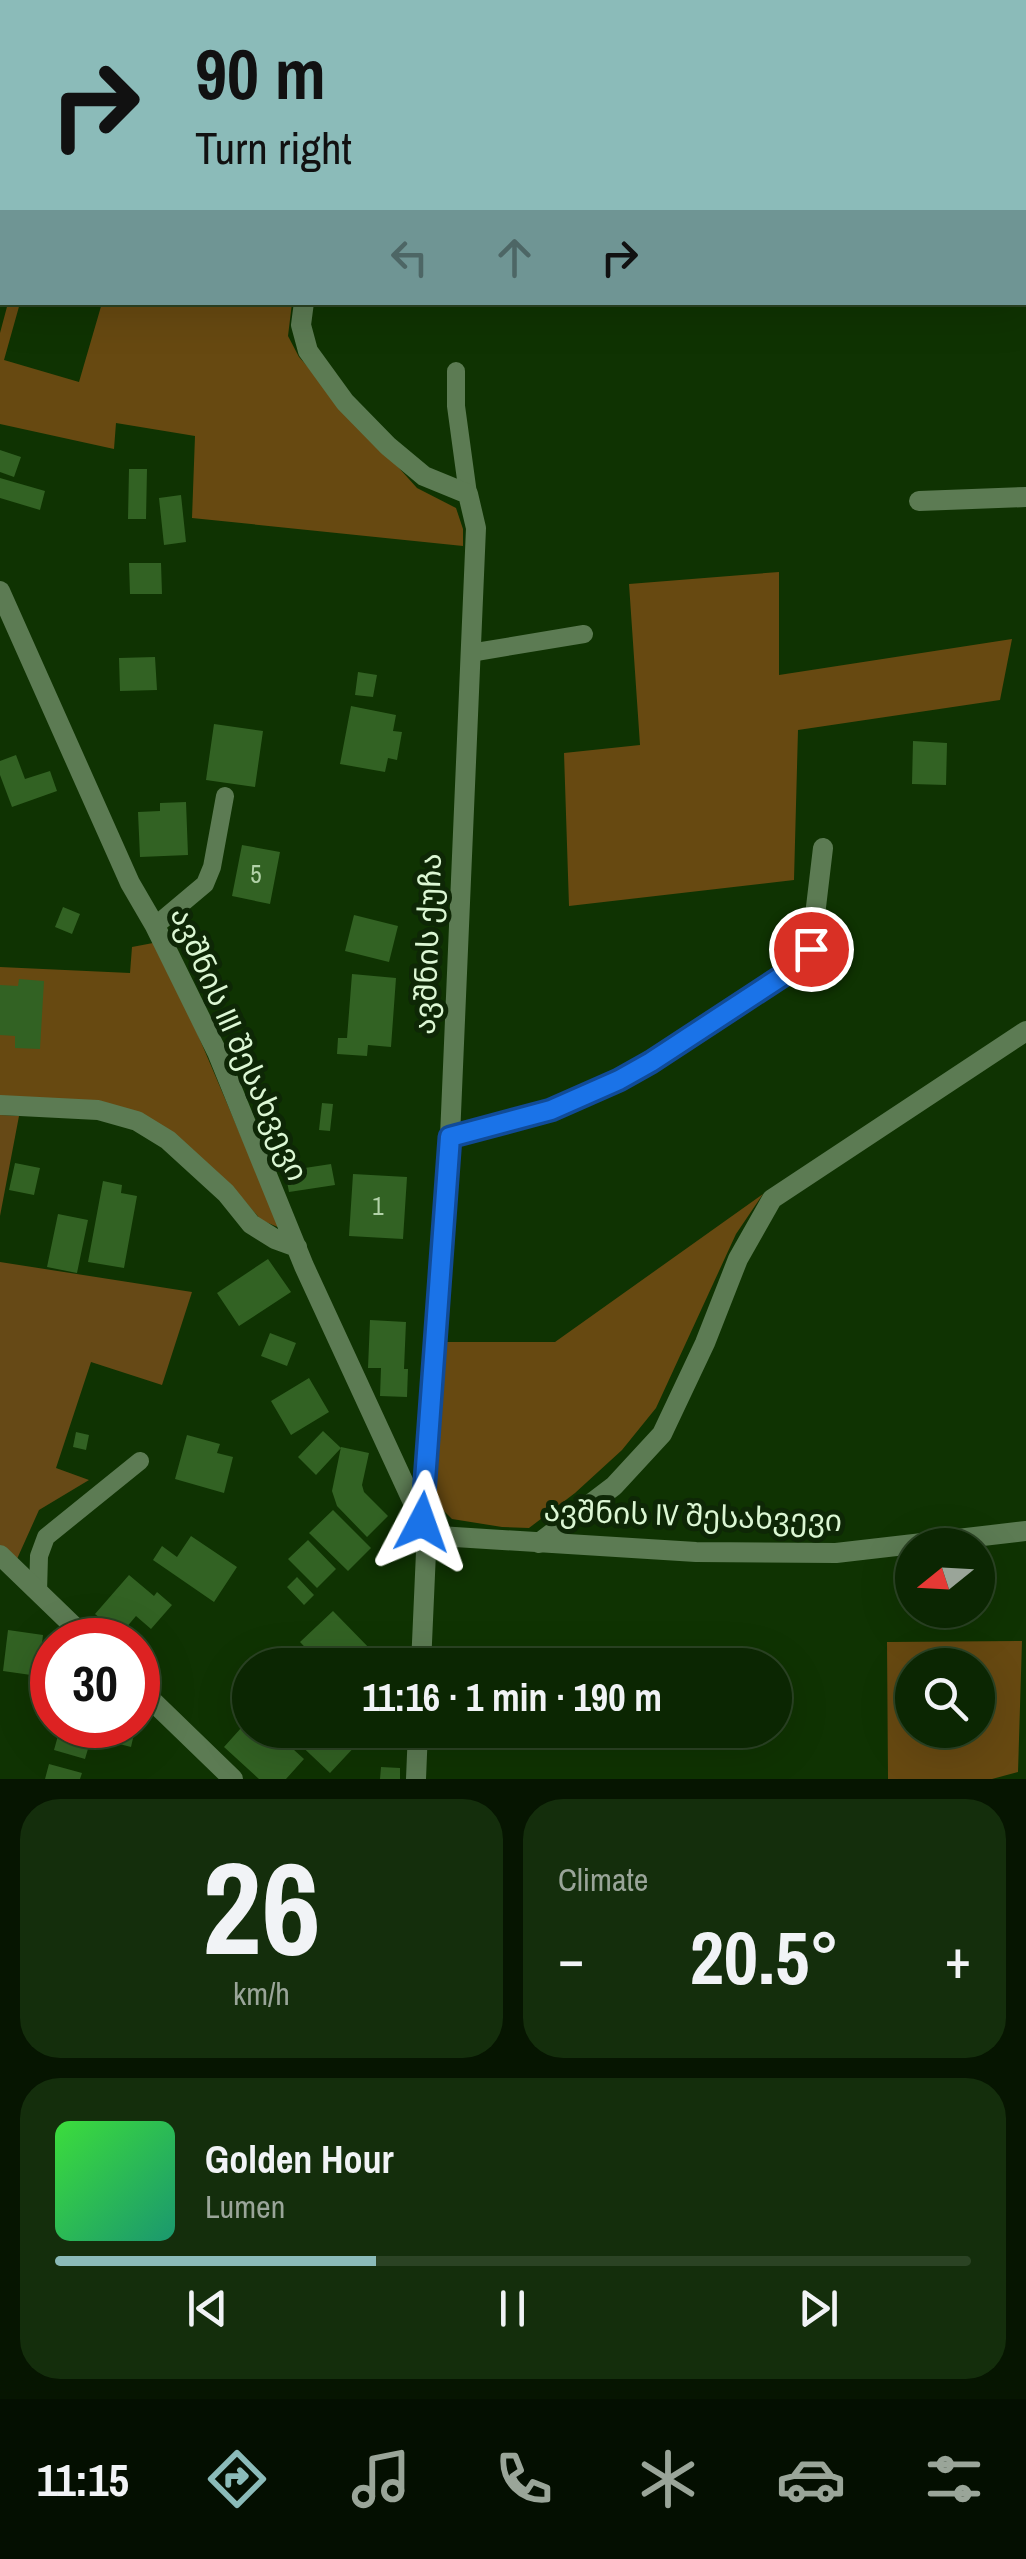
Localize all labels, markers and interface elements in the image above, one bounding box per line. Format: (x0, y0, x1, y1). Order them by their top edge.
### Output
text: 90 m (195, 27, 326, 121)
icon: right (30, 40, 160, 170)
text: Turn right (195, 117, 352, 178)
icon: left (382, 230, 437, 285)
icon: ahead (487, 230, 542, 285)
icon: right (592, 230, 647, 285)
street label: ავშნის ქუჩა (404, 853, 450, 1035)
house number: 5 (250, 857, 262, 891)
street label: ავშნის III შესახვევი (162, 900, 318, 1187)
pin (769, 907, 854, 992)
icon: arrive (784, 922, 839, 977)
house number: 1 (372, 1189, 384, 1223)
position arrow (370, 1470, 474, 1574)
street label: ავშნის IV შესახვევი (543, 1490, 843, 1540)
north arrow (895, 1528, 995, 1628)
map controls (895, 1528, 995, 1748)
speed limit sign: 30 (30, 1618, 160, 1748)
button: search (895, 1648, 995, 1748)
text: 11:16 · 1 min · 190 m (362, 1672, 662, 1723)
text: 26 (202, 1819, 321, 1995)
text: Climate (558, 1858, 648, 1901)
text: 20.5° (690, 1906, 839, 2007)
text: − (558, 1921, 584, 1995)
text: + (945, 1921, 971, 1995)
text: km/h (233, 1972, 290, 2015)
text: Golden Hour (205, 2134, 394, 2185)
text: Lumen (205, 2185, 285, 2228)
icon: previous (180, 2281, 235, 2336)
icon: pause (485, 2281, 540, 2336)
icon: next (791, 2281, 846, 2336)
icon: directions (202, 2444, 272, 2514)
icon: music (346, 2444, 416, 2514)
icon: phone (489, 2444, 559, 2514)
icon: climate (633, 2444, 703, 2514)
icon: car (776, 2444, 846, 2514)
icon: filters (919, 2444, 989, 2514)
text: 11:15 (37, 2449, 129, 2510)

